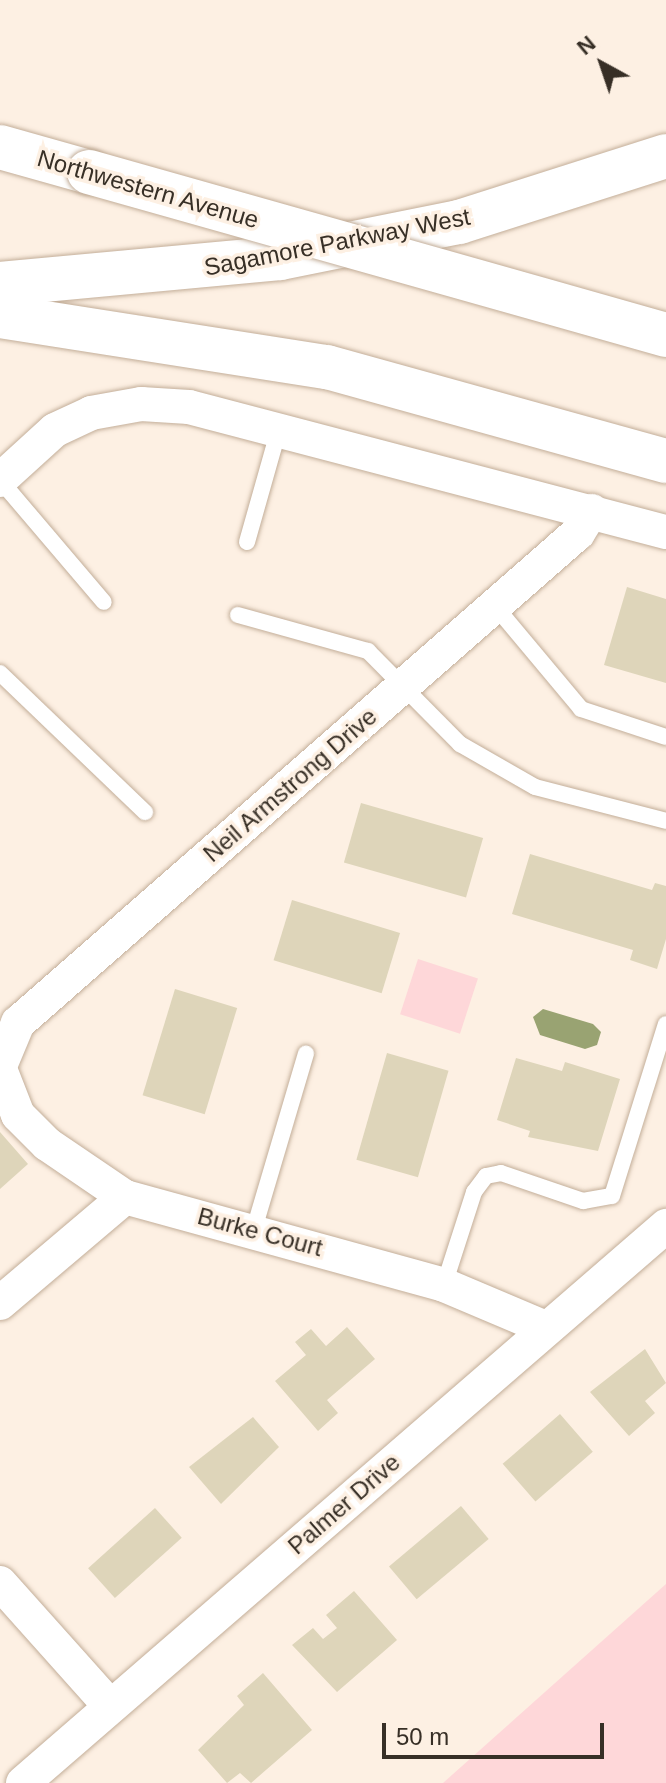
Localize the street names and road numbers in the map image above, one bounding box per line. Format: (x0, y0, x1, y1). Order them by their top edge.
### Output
street label: Northwestern Avenue (33, 143, 263, 235)
street label: Sagamore Parkway West (202, 202, 472, 282)
street label: Neil Armstrong Drive (197, 702, 383, 868)
street label: Burke Court (194, 1202, 326, 1262)
street label: Palmer Drive (282, 1448, 406, 1560)

